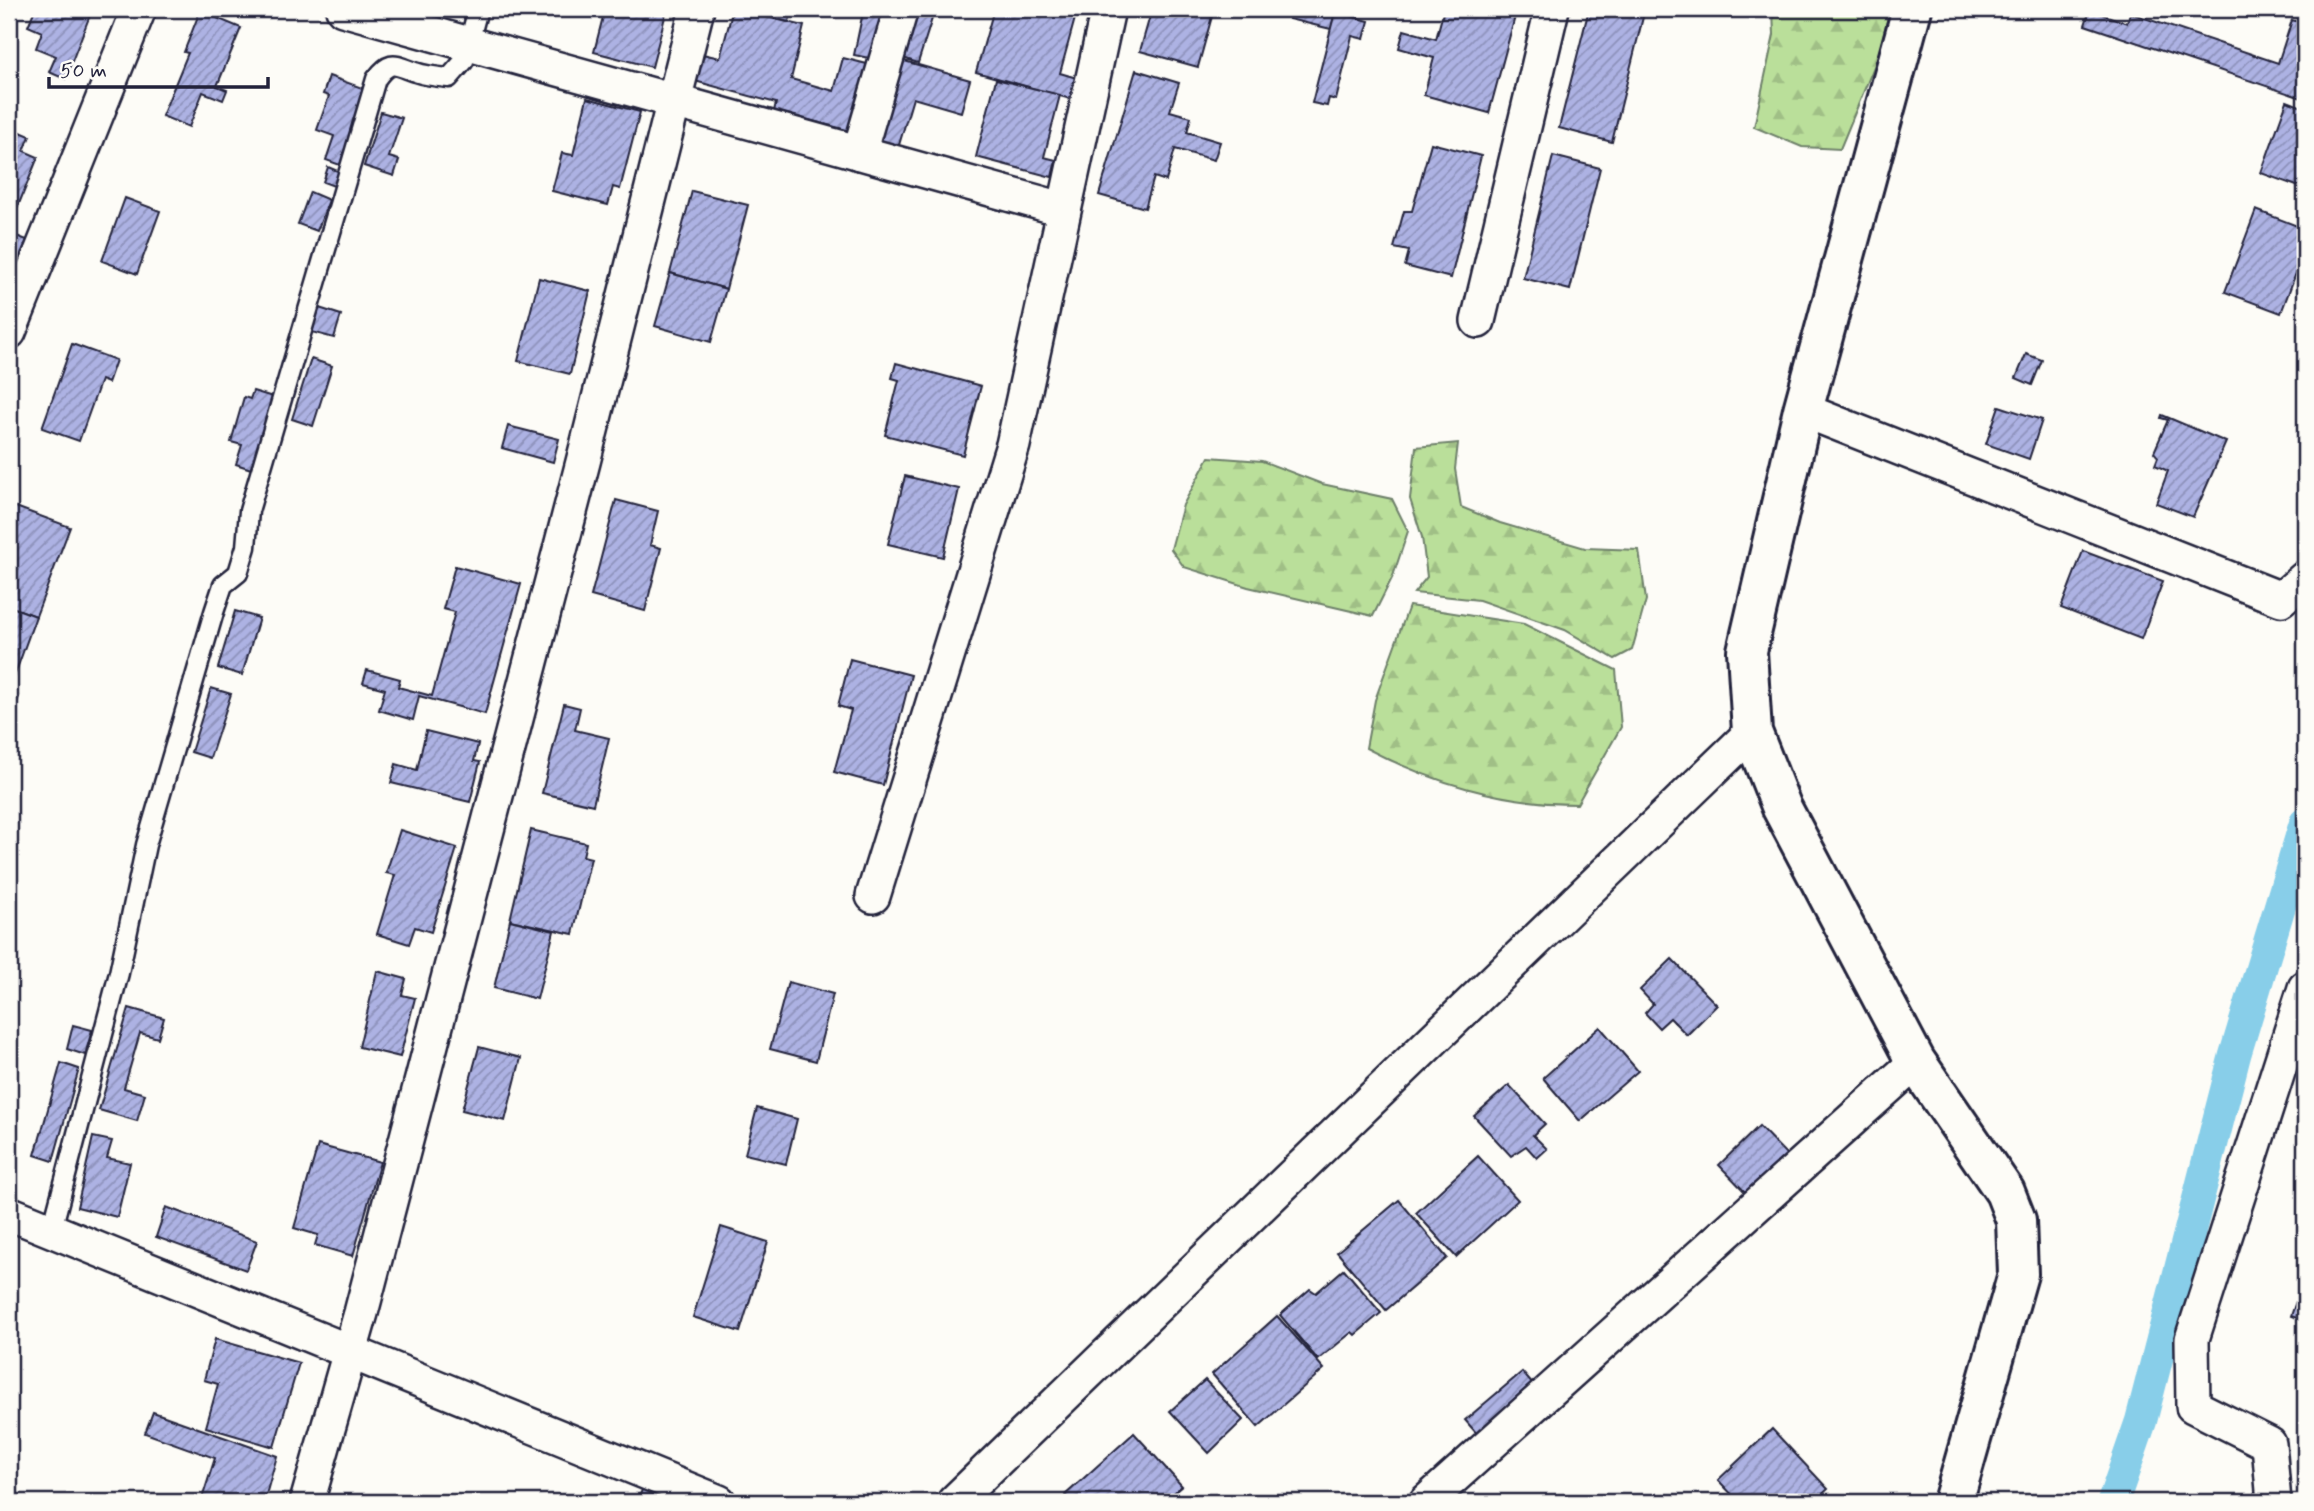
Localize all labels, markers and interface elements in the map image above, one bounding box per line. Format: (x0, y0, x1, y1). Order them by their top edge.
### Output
scale bar (49, 46, 268, 90)
text: 50 m (60, 57, 107, 85)

